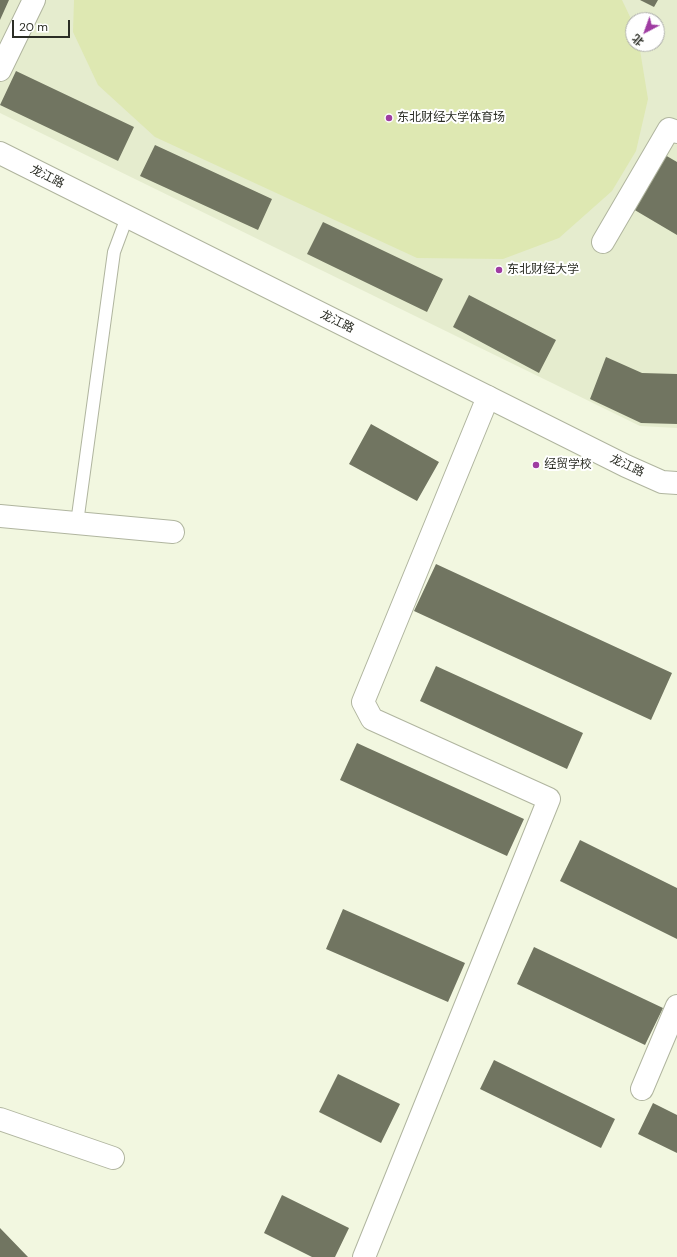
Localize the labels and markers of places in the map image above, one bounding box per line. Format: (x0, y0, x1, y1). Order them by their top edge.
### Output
place label: 东北财经大学体育场 (397, 111, 505, 125)
marker: 东北财经大学体育场 (384, 113, 394, 123)
place label: 东北财经大学 (507, 263, 579, 277)
marker: 东北财经大学 (494, 265, 504, 275)
place label: 经贸学校 (544, 458, 592, 472)
marker: 经贸学校 (531, 460, 541, 470)

